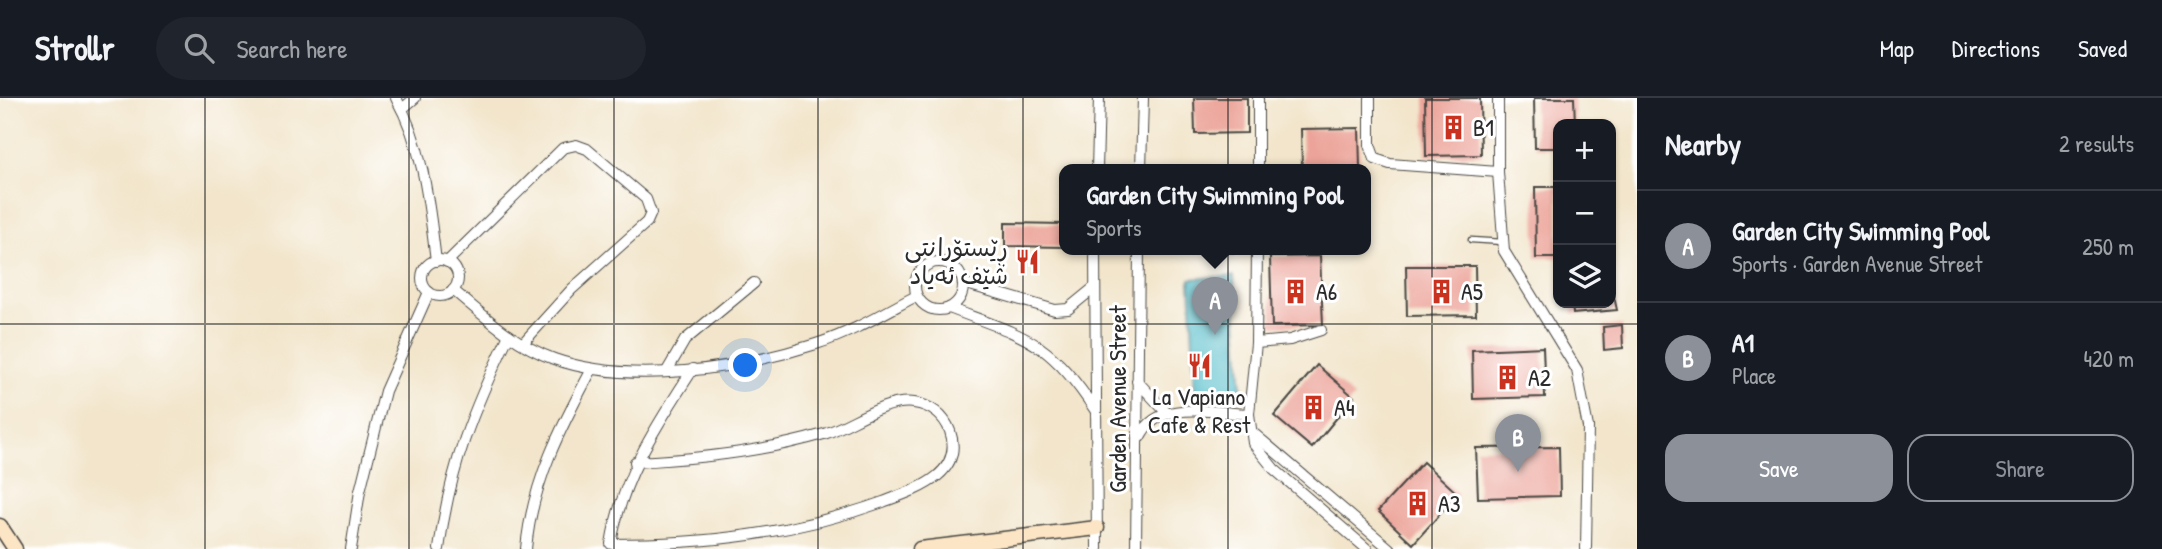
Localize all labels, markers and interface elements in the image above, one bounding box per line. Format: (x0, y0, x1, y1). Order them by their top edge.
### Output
search box (156, 17, 646, 80)
text: Strollr (35, 26, 114, 70)
icon: search (180, 29, 218, 67)
text: Search here (236, 31, 348, 66)
text: Map (1880, 32, 1914, 64)
text: Directions (1952, 32, 2040, 64)
text: Saved (2078, 32, 2127, 64)
place label: B1 (1473, 111, 1494, 143)
building icon: B1 (1439, 113, 1467, 141)
map controls (1553, 119, 1616, 308)
button: + (1553, 119, 1616, 182)
text: Nearby (1665, 124, 1741, 164)
text: 2 results (2059, 128, 2134, 159)
popup (1059, 164, 1371, 255)
text: Garden City Swimming Pool (1086, 177, 1344, 212)
button: − (1553, 182, 1616, 245)
text: Sports (1086, 212, 1142, 243)
text: Garden City Swimming Pool (1732, 213, 1990, 248)
place label: ڕێستۆرانتی شێف ئەیاد (904, 231, 1008, 291)
text: A (1682, 231, 1694, 262)
text: 250 m (2082, 231, 2134, 262)
button: layers (1553, 245, 1616, 308)
restaurant icon: ڕێستۆرانتی شێف ئەیاد (1014, 247, 1042, 275)
text: Sports · Garden Avenue Street (1732, 248, 1982, 279)
place label: A6 (1316, 275, 1337, 307)
place label: A5 (1461, 275, 1483, 307)
pin: A (1192, 277, 1238, 335)
building icon: A6 (1282, 277, 1310, 305)
building icon: A5 (1427, 277, 1455, 305)
street label: Garden Avenue Street (1101, 304, 1133, 493)
text: A1 (1732, 325, 1754, 360)
text: B (1682, 343, 1694, 374)
text: 420 m (2083, 343, 2134, 374)
your location (728, 348, 762, 382)
restaurant icon: La Vapiano Cafe & Rest (1185, 351, 1213, 379)
text: Place (1732, 360, 1776, 391)
place label: A2 (1528, 361, 1551, 393)
building icon: A2 (1494, 363, 1522, 391)
place label: La Vapiano Cafe & Rest (1148, 380, 1251, 440)
place label: A4 (1334, 391, 1355, 423)
building icon: A4 (1300, 393, 1328, 421)
pin: B (1495, 414, 1541, 472)
button: Save (1665, 434, 1893, 502)
button: Share (1907, 434, 2134, 502)
place label: A3 (1438, 487, 1460, 519)
building icon: A3 (1404, 489, 1432, 517)

